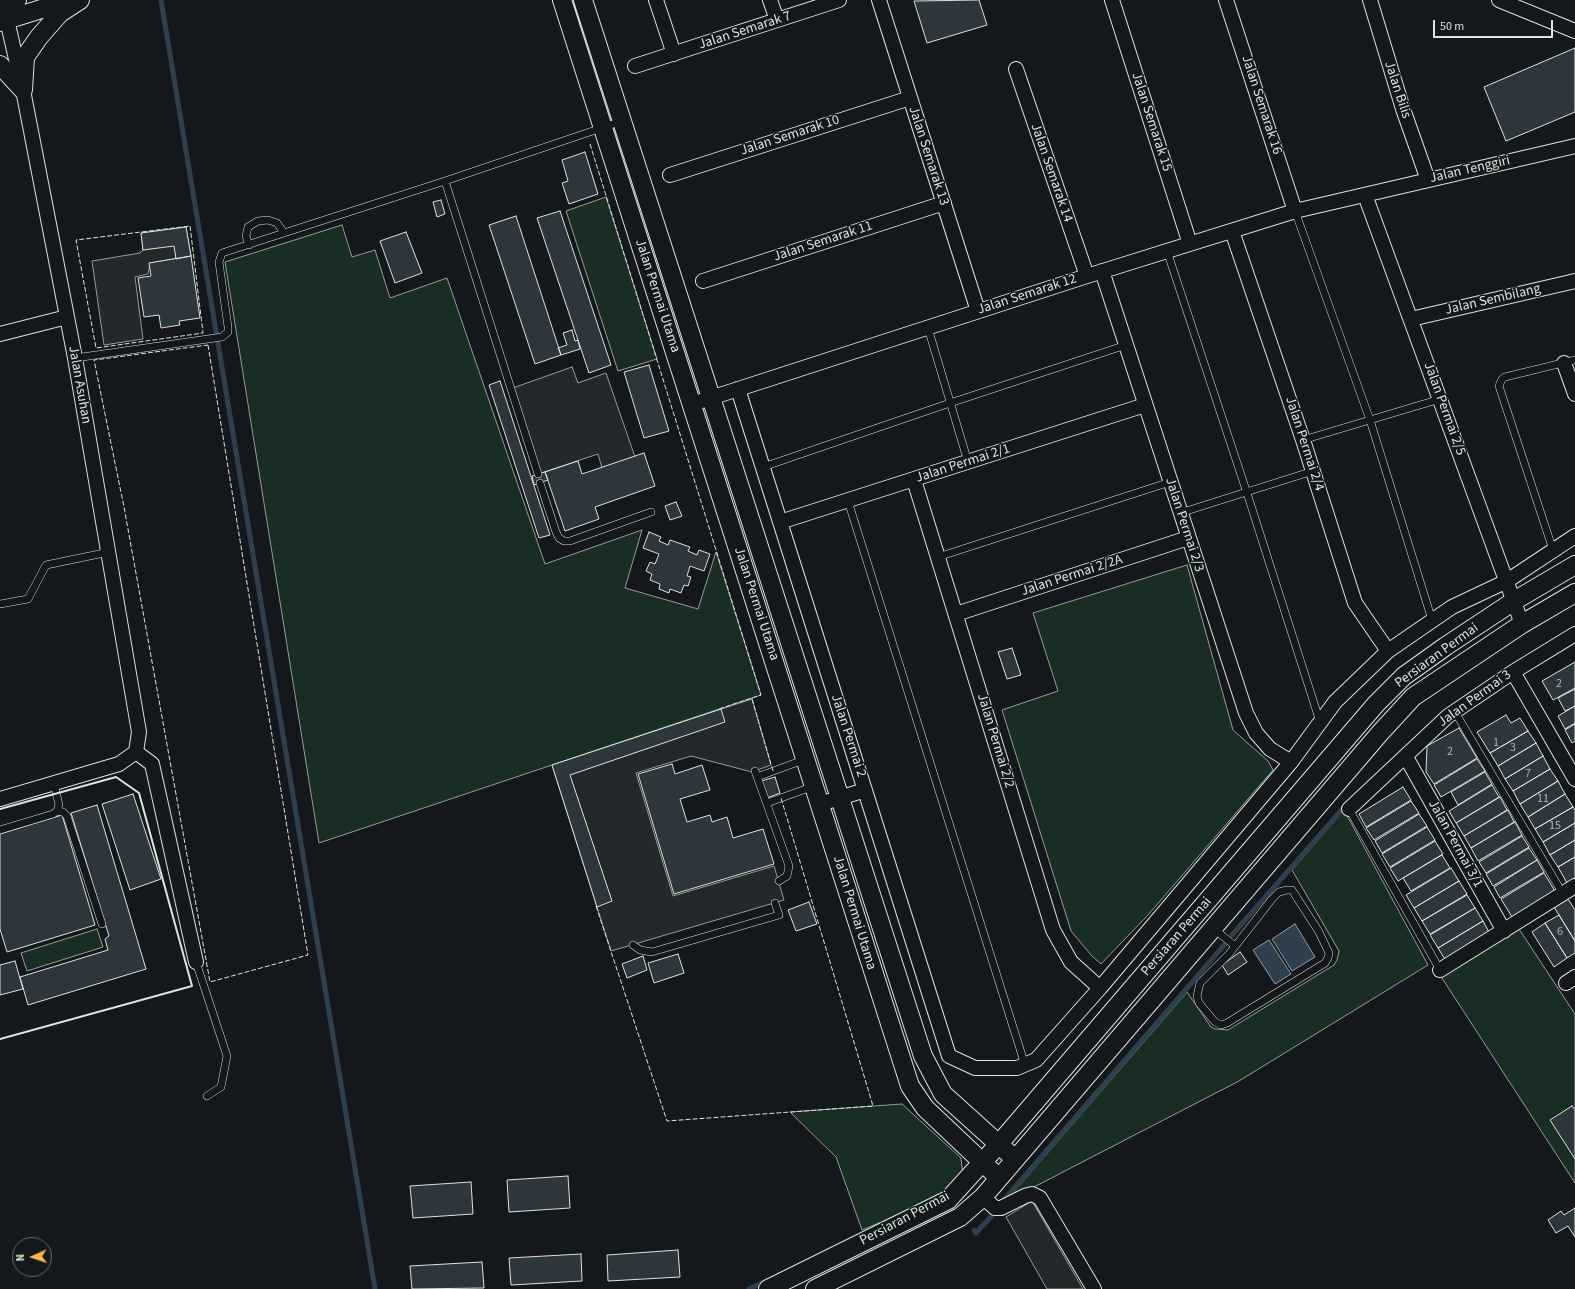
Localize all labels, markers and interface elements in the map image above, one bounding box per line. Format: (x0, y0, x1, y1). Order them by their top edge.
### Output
street label: Jalan Semarak 7 (697, 8, 793, 54)
scale bar (1435, 12, 1555, 38)
text: 50 m (1440, 18, 1464, 35)
street label: Jalan Semarak 16 (1237, 53, 1285, 157)
street label: Jalan Bilis (1380, 59, 1414, 121)
street label: Jalan Semarak 15 (1127, 70, 1175, 174)
street label: Jalan Semarak 13 (904, 104, 952, 208)
street label: Jalan Semarak 10 (738, 112, 842, 160)
street label: Jalan Semarak 14 (1026, 121, 1076, 225)
street label: Jalan Tenggiri (1428, 153, 1512, 187)
street label: Jalan Semarak 11 (771, 218, 875, 266)
street label: Jalan Permai Utama (631, 237, 683, 355)
street label: Jalan Semarak 12 (975, 271, 1079, 319)
street label: Jalan Sembilang (1444, 281, 1542, 319)
street label: Jalan Asuhan (64, 345, 94, 425)
street label: Jalan Permai 2/5 (1419, 360, 1469, 458)
street label: Jalan Permai 2/4 (1281, 395, 1327, 493)
street label: Jalan Permai 2/1 (914, 441, 1012, 487)
street label: Jalan Permai 2/3 (1161, 476, 1207, 574)
street label: Jalan Permai Utama (730, 545, 782, 663)
street label: Jalan Permai 2/2A (1019, 552, 1125, 600)
street label: Persiaran Permai (1392, 620, 1482, 692)
street label: Jalan Permai 3 (1435, 667, 1515, 731)
house number: 2 (1556, 677, 1562, 691)
street label: Jalan Permai 2 (827, 692, 869, 780)
street label: Jalan Permai 2/2 (973, 692, 1017, 790)
house number: 1 (1493, 736, 1499, 750)
house number: 3 (1510, 741, 1516, 755)
house number: 2 (1447, 745, 1453, 759)
house number: 7 (1525, 767, 1531, 781)
house number: 11 (1537, 792, 1549, 806)
street label: Jalan Permai 3/1 (1424, 797, 1486, 891)
house number: 15 (1549, 819, 1561, 833)
street label: Jalan Permai Utama (829, 854, 879, 972)
street label: Persiaran Permai (1138, 894, 1216, 980)
house number: 6 (1557, 925, 1563, 939)
street label: Persiaran Permai (857, 1188, 953, 1250)
north arrow (12, 1237, 52, 1277)
text: N (13, 1254, 28, 1262)

